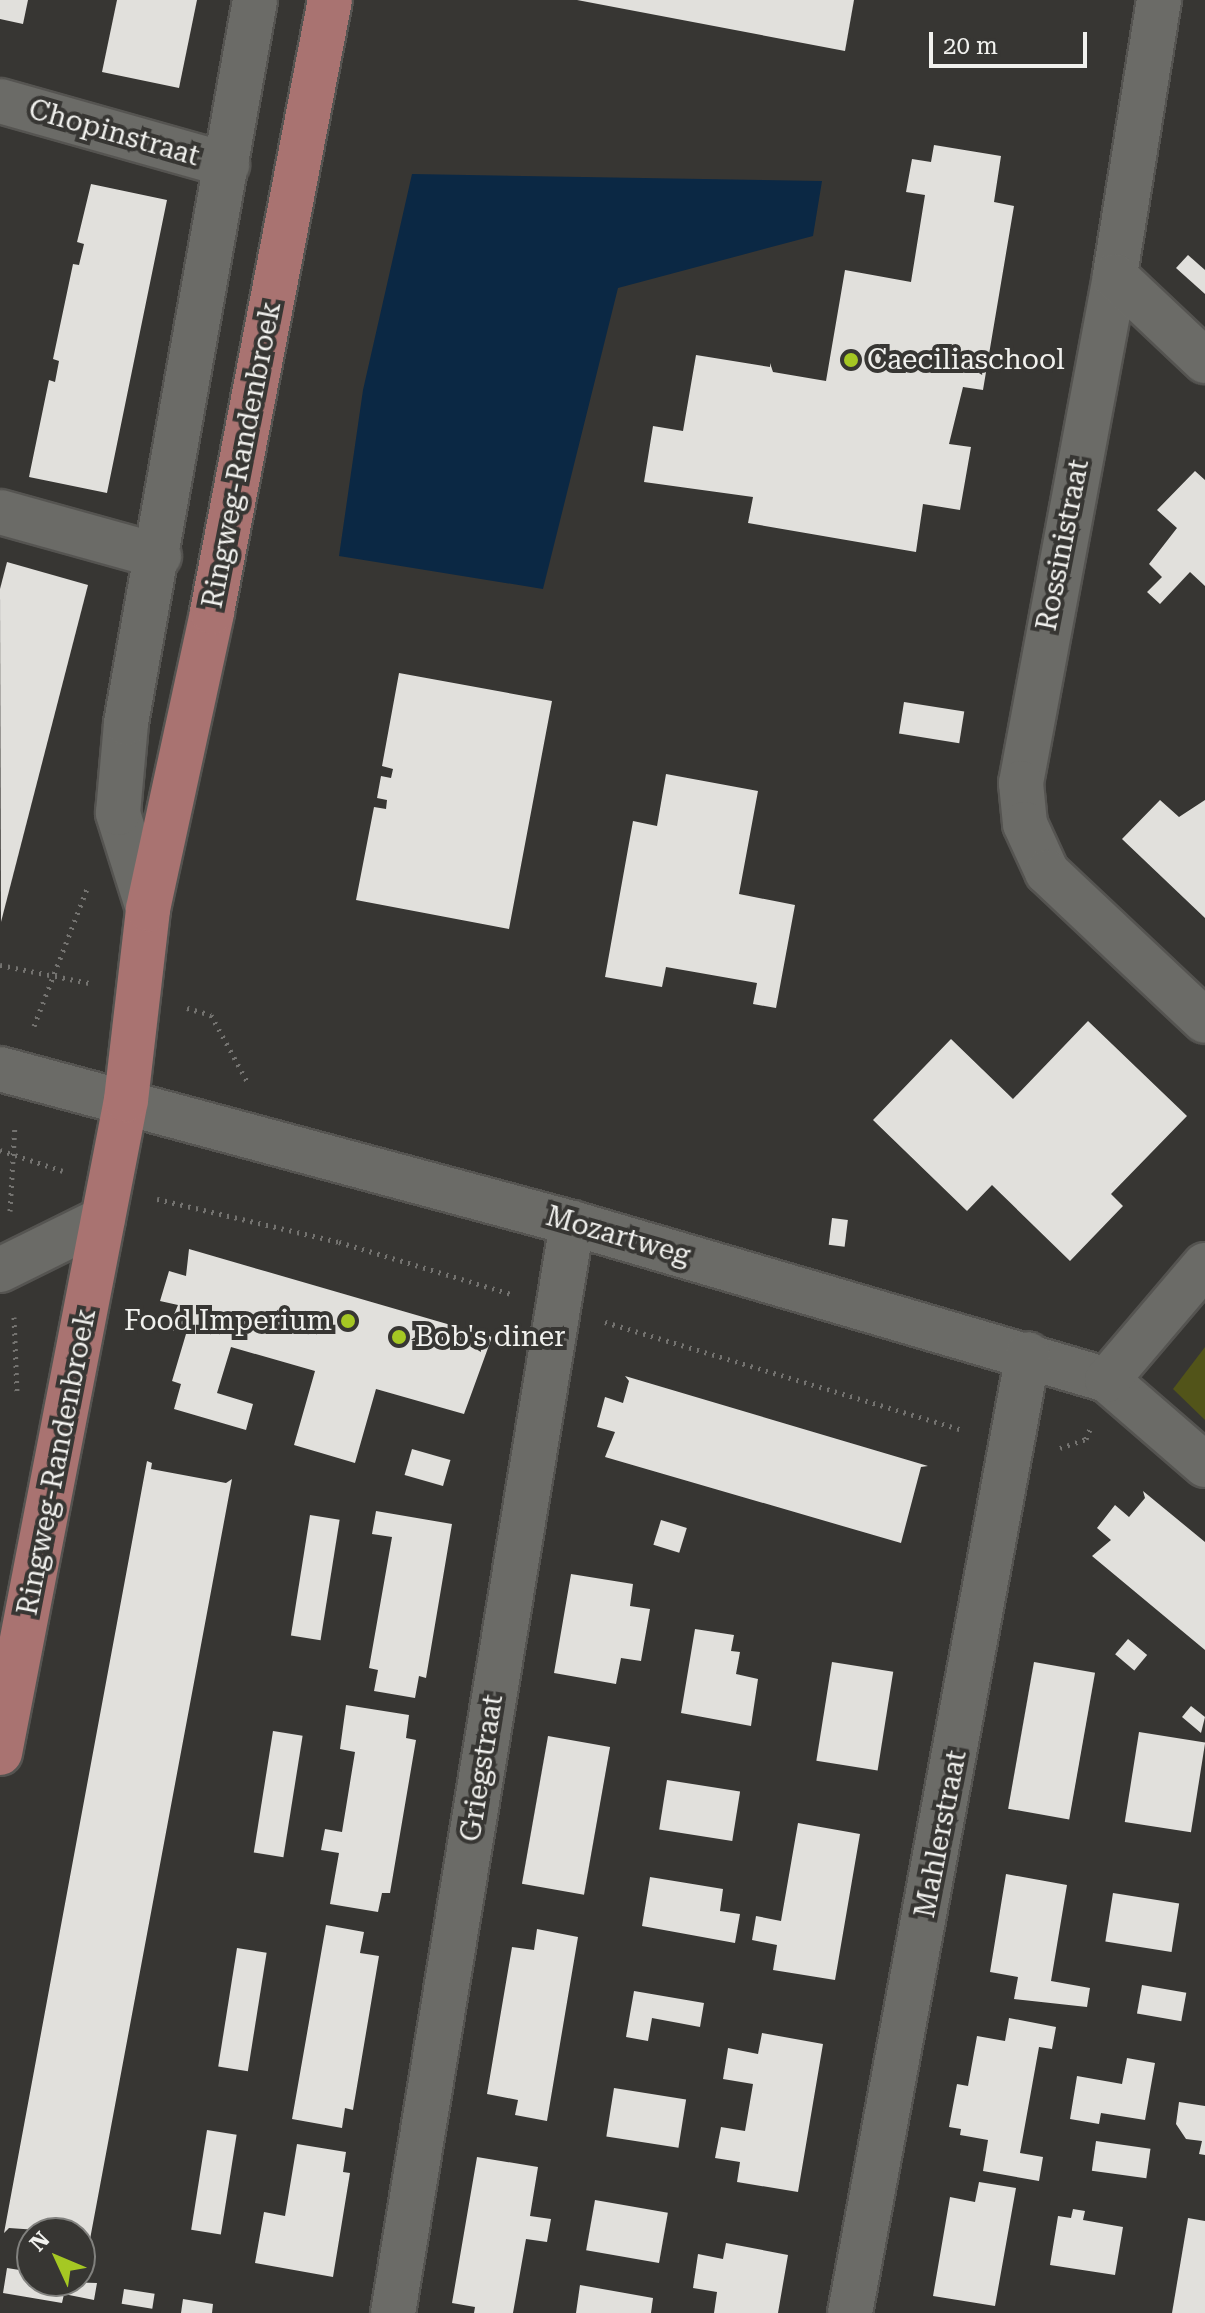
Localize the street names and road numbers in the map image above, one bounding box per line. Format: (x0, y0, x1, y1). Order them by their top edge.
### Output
street label: Chopinstraat (25, 93, 203, 173)
street label: Ringweg-Randenbroek (196, 299, 288, 611)
street label: Rossinistraat (1030, 456, 1096, 634)
street label: Mozartweg (542, 1199, 694, 1273)
street label: Ringweg-Randenbroek (11, 1306, 103, 1618)
street label: Griegstraat (454, 1692, 510, 1844)
street label: Mahlerstraat (908, 1747, 974, 1921)

